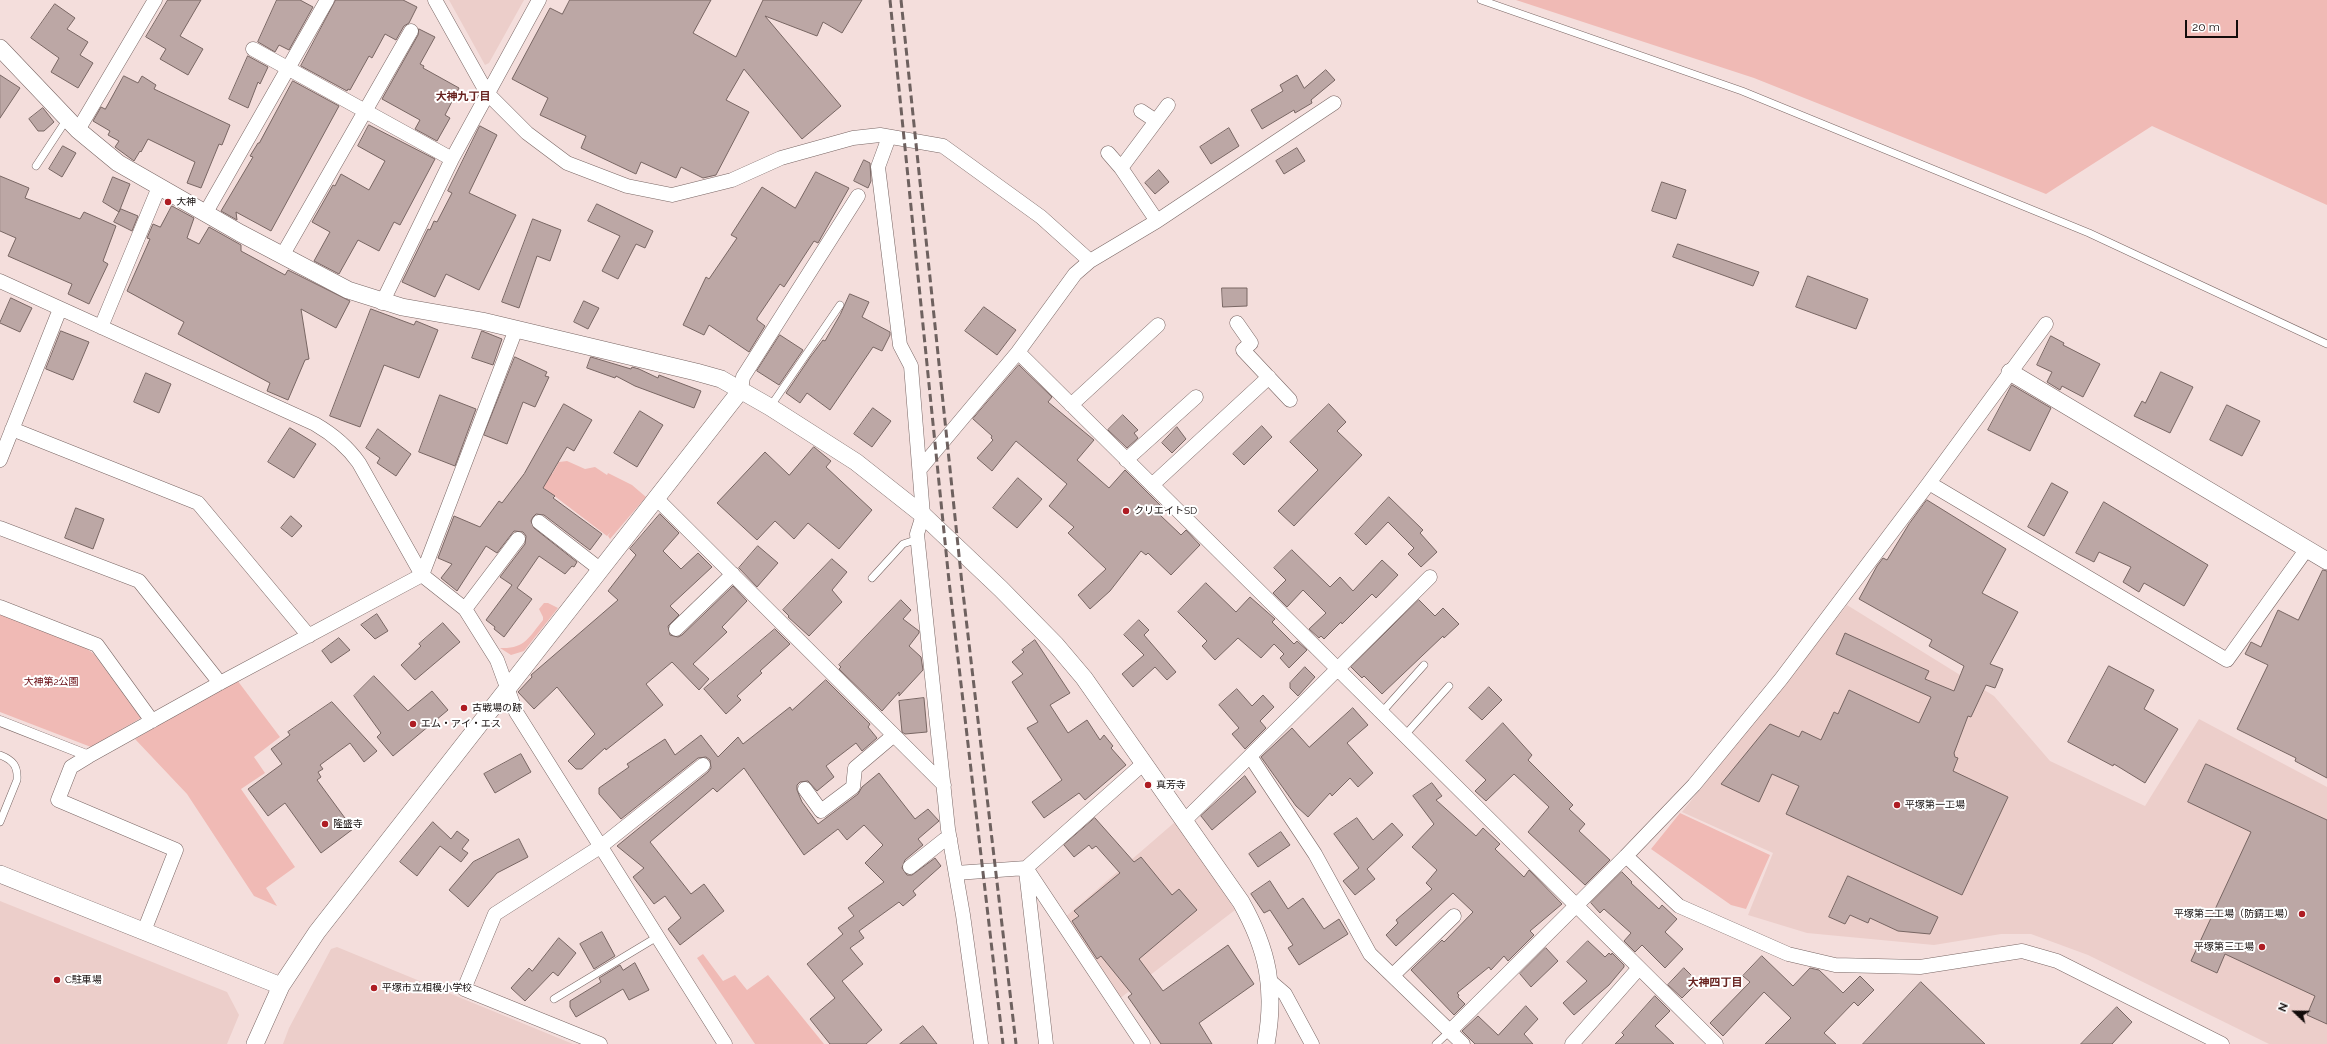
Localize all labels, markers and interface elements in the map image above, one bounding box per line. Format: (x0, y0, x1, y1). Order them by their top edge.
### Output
scale bar (2187, 12, 2240, 38)
text: 20 m (2192, 20, 2220, 34)
district label: 大神九丁目 (436, 90, 490, 104)
place label: 大神 (176, 196, 196, 208)
marker: 大神 (163, 197, 173, 207)
place label: クリエイトSD (1134, 505, 1197, 517)
marker: クリエイトSD (1121, 506, 1131, 516)
park label: 大神第2公園 (23, 676, 79, 688)
place label: 古戦場の跡 (472, 702, 522, 714)
marker: 古戦場の跡 (459, 703, 469, 713)
place label: エム・アイ・エス (421, 718, 501, 730)
marker: エム・アイ・エス (408, 719, 418, 729)
place label: 真芳寺 (1156, 779, 1186, 791)
marker: 真芳寺 (1143, 780, 1153, 790)
place label: 平塚第一工場 (1905, 799, 1965, 811)
marker: 平塚第一工場 (1892, 800, 1902, 810)
place label: 隆盛寺 (333, 818, 363, 830)
marker: 隆盛寺 (320, 819, 330, 829)
place label: 平塚第二工場（防錆工場） (2174, 908, 2294, 920)
marker: 平塚第二工場（防錆工場） (2297, 909, 2307, 919)
place label: 平塚第三工場 (2194, 941, 2254, 953)
marker: 平塚第三工場 (2257, 942, 2267, 952)
place label: C駐車場 (65, 974, 102, 986)
marker: C駐車場 (52, 975, 62, 985)
district label: 大神四丁目 (1688, 976, 1742, 990)
place label: 平塚市立相模小学校 (382, 982, 472, 994)
marker: 平塚市立相模小学校 (369, 983, 379, 993)
north arrow (2275, 992, 2315, 1032)
text: N (2276, 1001, 2291, 1014)

